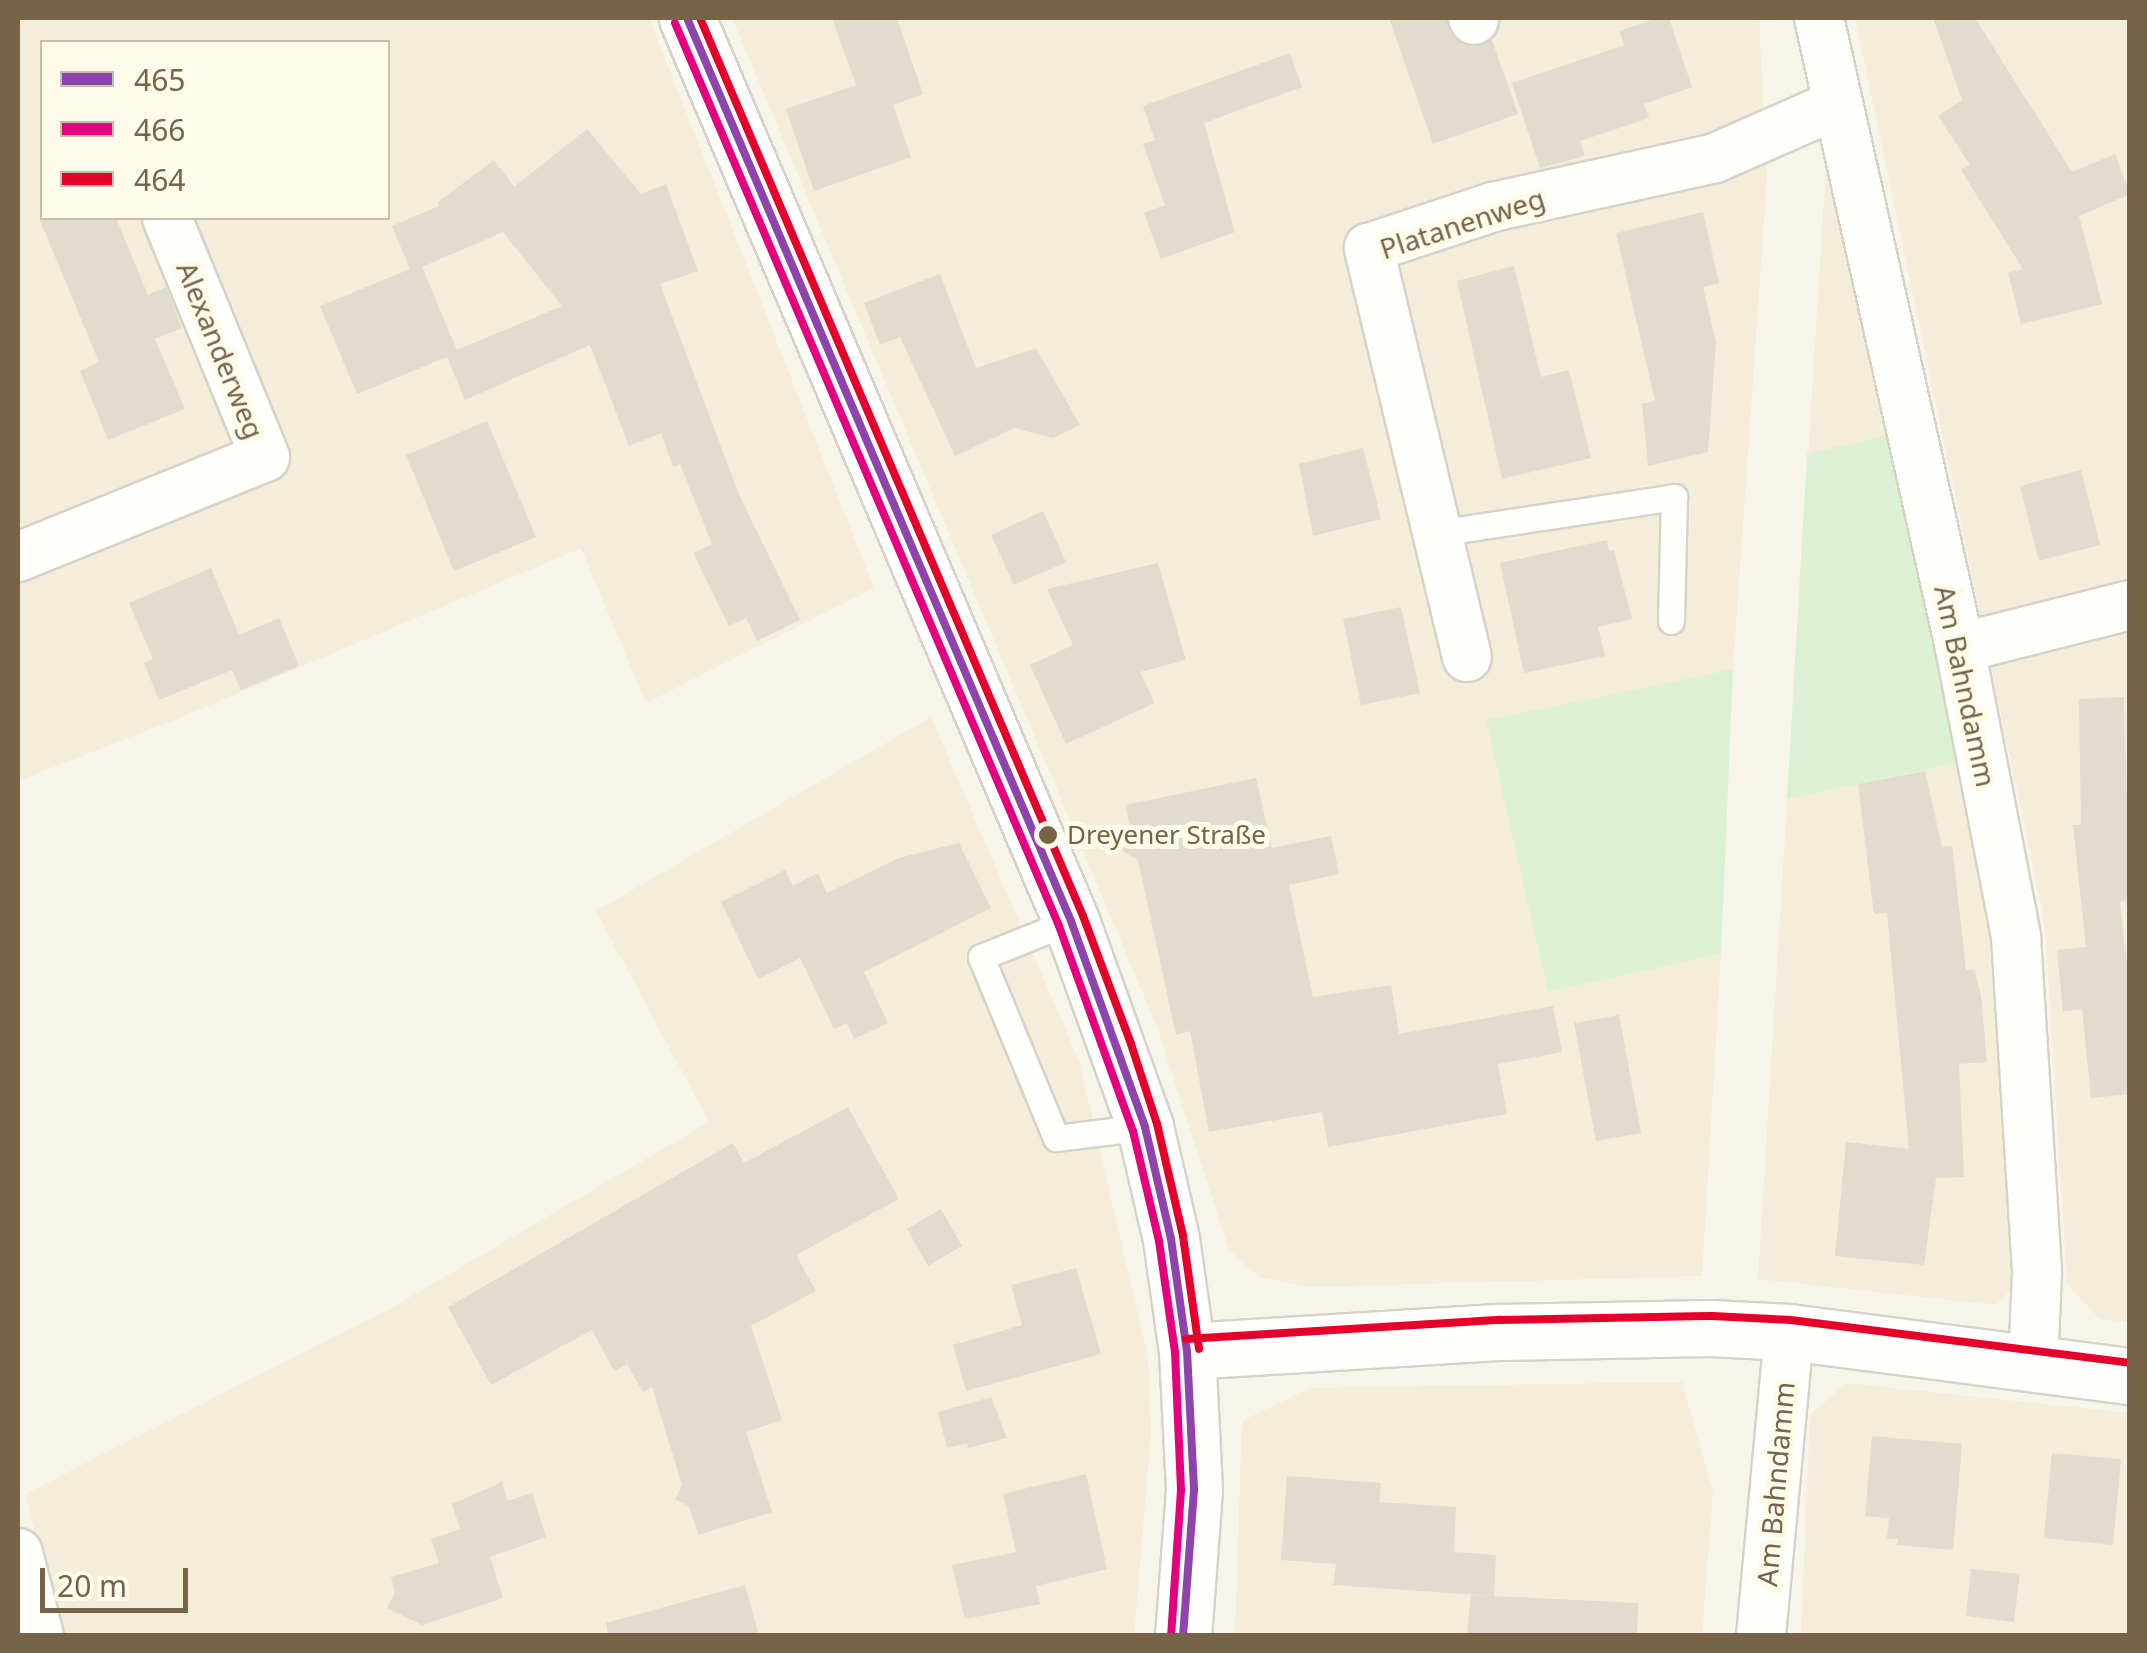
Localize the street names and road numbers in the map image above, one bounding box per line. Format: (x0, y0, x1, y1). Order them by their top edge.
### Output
street label: Platanenweg (1375, 181, 1549, 265)
street label: Alexanderweg (170, 257, 272, 443)
street label: Am Bahndamm (1928, 582, 2004, 790)
street label: Am Bahndamm (1749, 1380, 1801, 1588)

